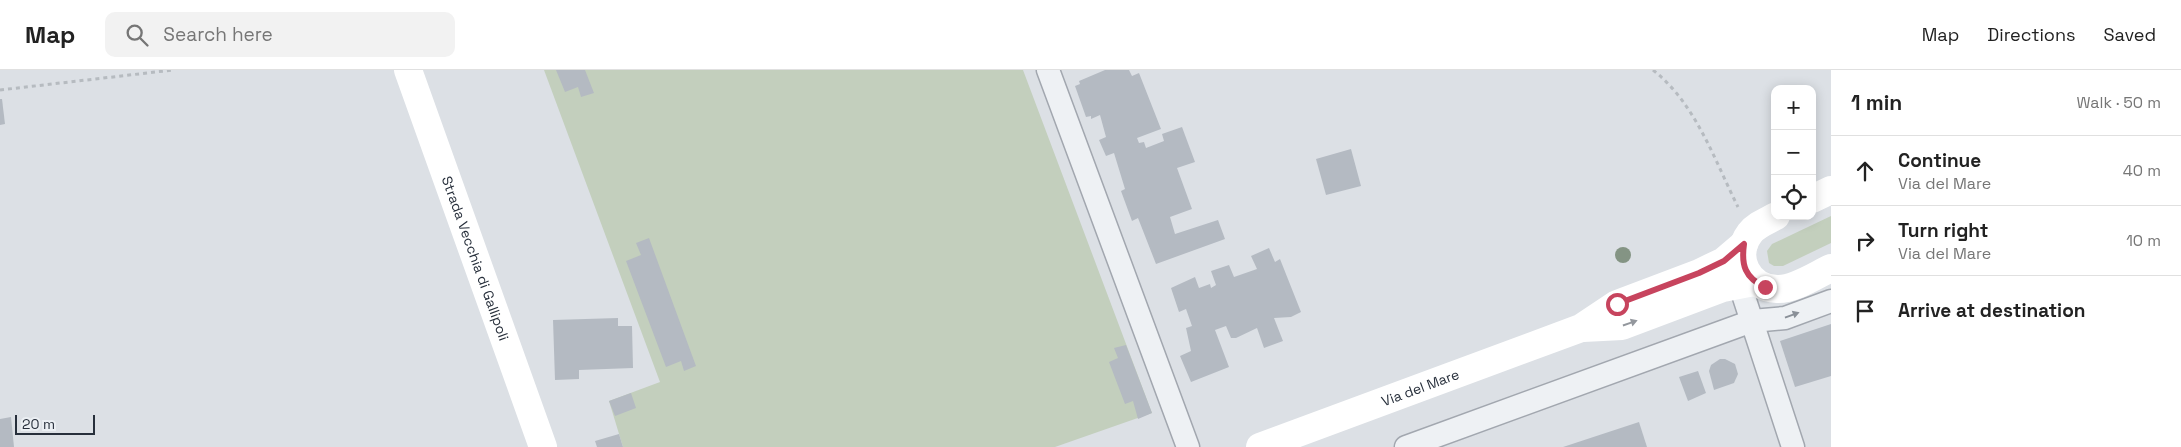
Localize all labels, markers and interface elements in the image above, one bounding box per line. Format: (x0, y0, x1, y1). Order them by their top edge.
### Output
search box (105, 12, 455, 57)
text: Map (25, 19, 75, 50)
icon: search (123, 21, 151, 49)
text: Search here (163, 22, 273, 47)
text: Map (1922, 23, 1959, 46)
text: Directions (1987, 23, 2076, 46)
text: Saved (2104, 23, 2156, 46)
map controls (1771, 85, 1816, 220)
button: + (1771, 85, 1816, 130)
text: 1 min (1851, 89, 1902, 116)
text: Walk · 50 m (2077, 92, 2161, 113)
button: − (1771, 130, 1816, 175)
text: Continue (1898, 148, 1981, 173)
icon: ahead (1851, 157, 1879, 185)
text: 40 m (2123, 160, 2161, 181)
text: Via del Mare (1898, 173, 1991, 194)
street label: Strada Vecchia di Gallipoli (438, 174, 513, 343)
button: locate (1771, 175, 1816, 220)
text: Turn right (1898, 218, 1988, 243)
icon: right (1851, 227, 1879, 255)
text: 10 m (2126, 230, 2161, 251)
text: Via del Mare (1898, 243, 1991, 264)
route end (1754, 276, 1777, 299)
route start (1606, 293, 1629, 316)
icon: arrive (1851, 297, 1879, 325)
text: Arrive at destination (1898, 298, 2086, 323)
one-way arrow (1785, 311, 1800, 318)
one-way arrow (1622, 319, 1637, 326)
street label: Via del Mare (1379, 365, 1462, 410)
scale bar (15, 412, 95, 435)
text: 20 m (22, 415, 55, 433)

